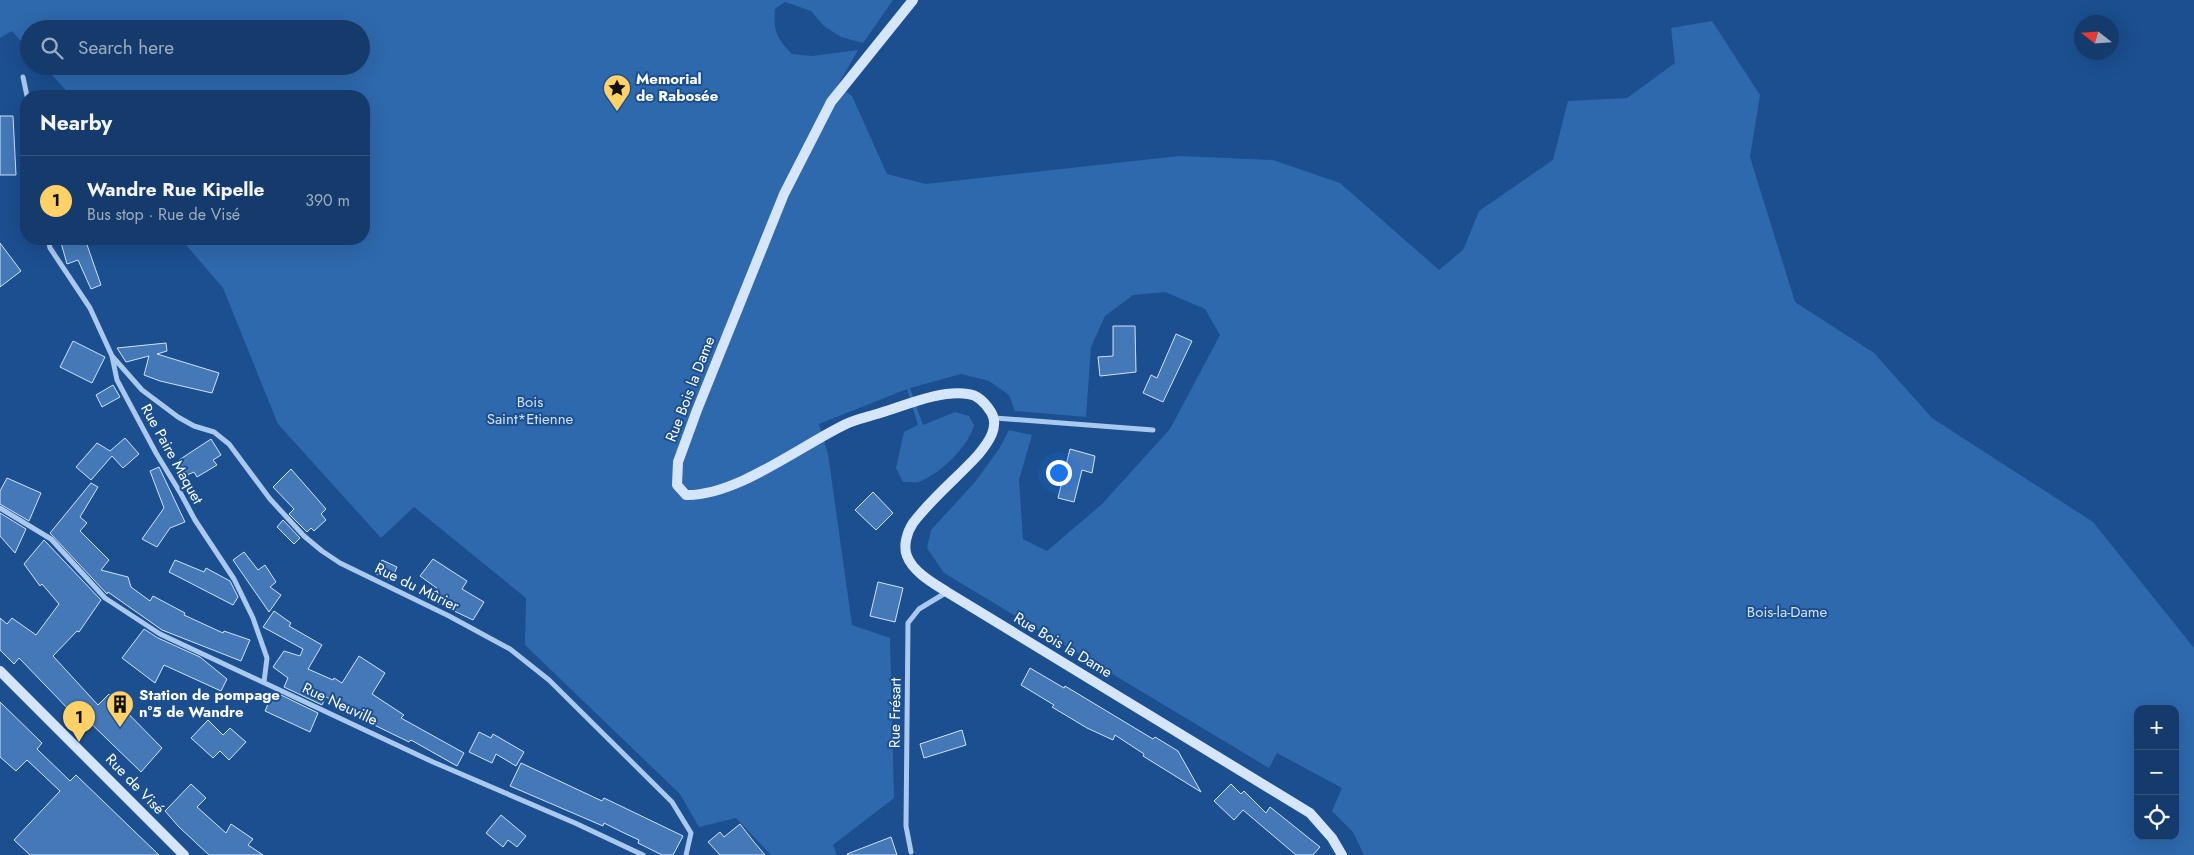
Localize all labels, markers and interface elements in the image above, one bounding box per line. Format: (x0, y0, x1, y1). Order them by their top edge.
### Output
north arrow (2074, 15, 2119, 60)
search box (20, 20, 370, 75)
icon: search (38, 34, 66, 62)
text: Search here (78, 34, 174, 61)
place label: Memorial de Rabosée (636, 68, 719, 107)
place icon: Memorial de Rabosée (602, 73, 632, 112)
text: Nearby (40, 108, 112, 138)
text: Wandre Rue Kipelle (87, 176, 264, 203)
text: 1 (52, 189, 60, 212)
text: 390 m (305, 189, 350, 212)
text: Bus stop · Rue de Visé (87, 203, 240, 226)
street label: Rue Bois la Dame (660, 333, 720, 445)
park label: Bois Saint*Etienne (487, 391, 574, 430)
street label: Rue Paire Maquet (135, 400, 209, 509)
your location (1046, 460, 1072, 486)
street label: Rue du Mûrier (371, 557, 464, 617)
park label: Bois-la-Dame (1747, 601, 1827, 623)
street label: Rue Bois la Dame (1010, 607, 1117, 683)
street label: Rue Neuville (299, 677, 382, 731)
street label: Rue Frésart (883, 677, 907, 748)
place label: Station de pompage n°5 de Wandre (139, 684, 280, 723)
building icon: Station de pompage n°5 de Wandre (105, 689, 135, 728)
pin: 1 (63, 701, 95, 742)
map controls (2134, 705, 2179, 840)
button: + (2134, 705, 2179, 750)
street label: Rue de Visé (100, 749, 170, 819)
button: − (2134, 750, 2179, 795)
button: locate (2134, 795, 2179, 840)

